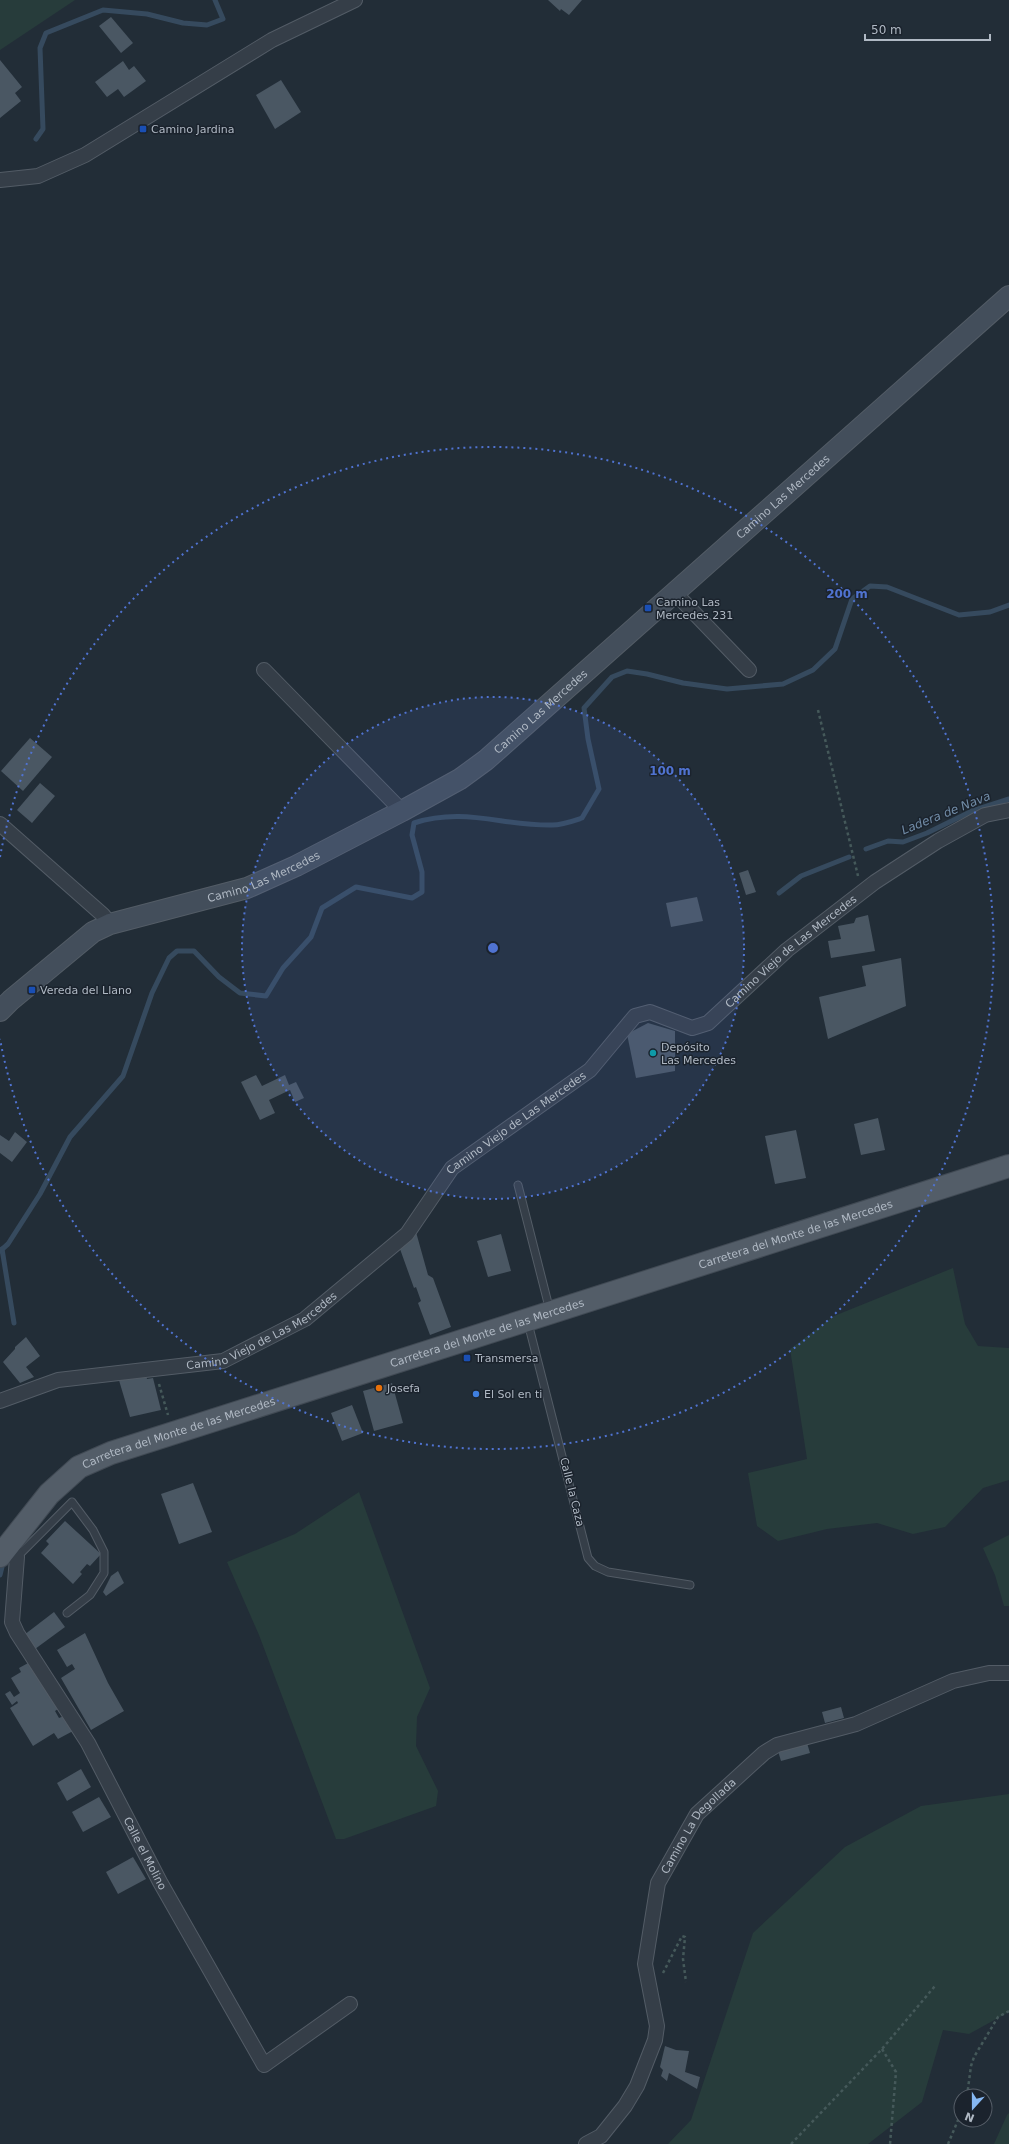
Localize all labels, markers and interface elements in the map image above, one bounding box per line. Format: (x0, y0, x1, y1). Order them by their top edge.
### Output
scale bar (865, 16, 990, 42)
text: 50 m (871, 23, 902, 37)
place label: Camino Jardina (151, 123, 234, 136)
marker: Camino Jardina (138, 124, 148, 134)
street label: Camino Las Mercedes (734, 452, 832, 541)
text: 200 m (826, 587, 868, 601)
place label: Camino Las Mercedes 231 (656, 596, 733, 622)
marker: Camino Las Mercedes 231 (643, 603, 653, 613)
street label: Camino Las Mercedes (491, 667, 590, 756)
text: 100 m (649, 764, 691, 778)
water label: Ladera de Nava (899, 789, 993, 837)
street label: Camino Las Mercedes (206, 848, 322, 905)
street label: Camino Viejo de Las Mercedes (722, 892, 859, 1010)
centre of rings (486, 941, 500, 955)
place label: Vereda del Llano (40, 984, 132, 997)
marker: Vereda del Llano (27, 985, 37, 995)
place label: Depósito Las Mercedes (661, 1041, 736, 1067)
marker: Depósito Las Mercedes (648, 1048, 658, 1058)
street label: Camino Viejo de Las Mercedes (443, 1068, 588, 1176)
street label: Carretera del Monte de las Mercedes (697, 1197, 895, 1271)
street label: Camino Viejo de Las Mercedes (186, 1289, 339, 1372)
street label: Carretera del Monte de las Mercedes (388, 1296, 586, 1370)
place label: Transmersa (474, 1352, 539, 1365)
marker: Transmersa (462, 1353, 472, 1363)
place label: Josefa (386, 1382, 420, 1395)
marker: Josefa (374, 1383, 384, 1393)
place label: El Sol en ti (484, 1388, 542, 1401)
marker: El Sol en ti (471, 1389, 481, 1399)
street label: Carretera del Monte de las Mercedes (80, 1394, 277, 1471)
street label: Calle la Caza (557, 1456, 587, 1528)
street label: Camino La Degollada (658, 1776, 738, 1876)
street label: Calle el Molino (121, 1815, 170, 1892)
north arrow (953, 2088, 993, 2128)
text: N (963, 2109, 976, 2125)

